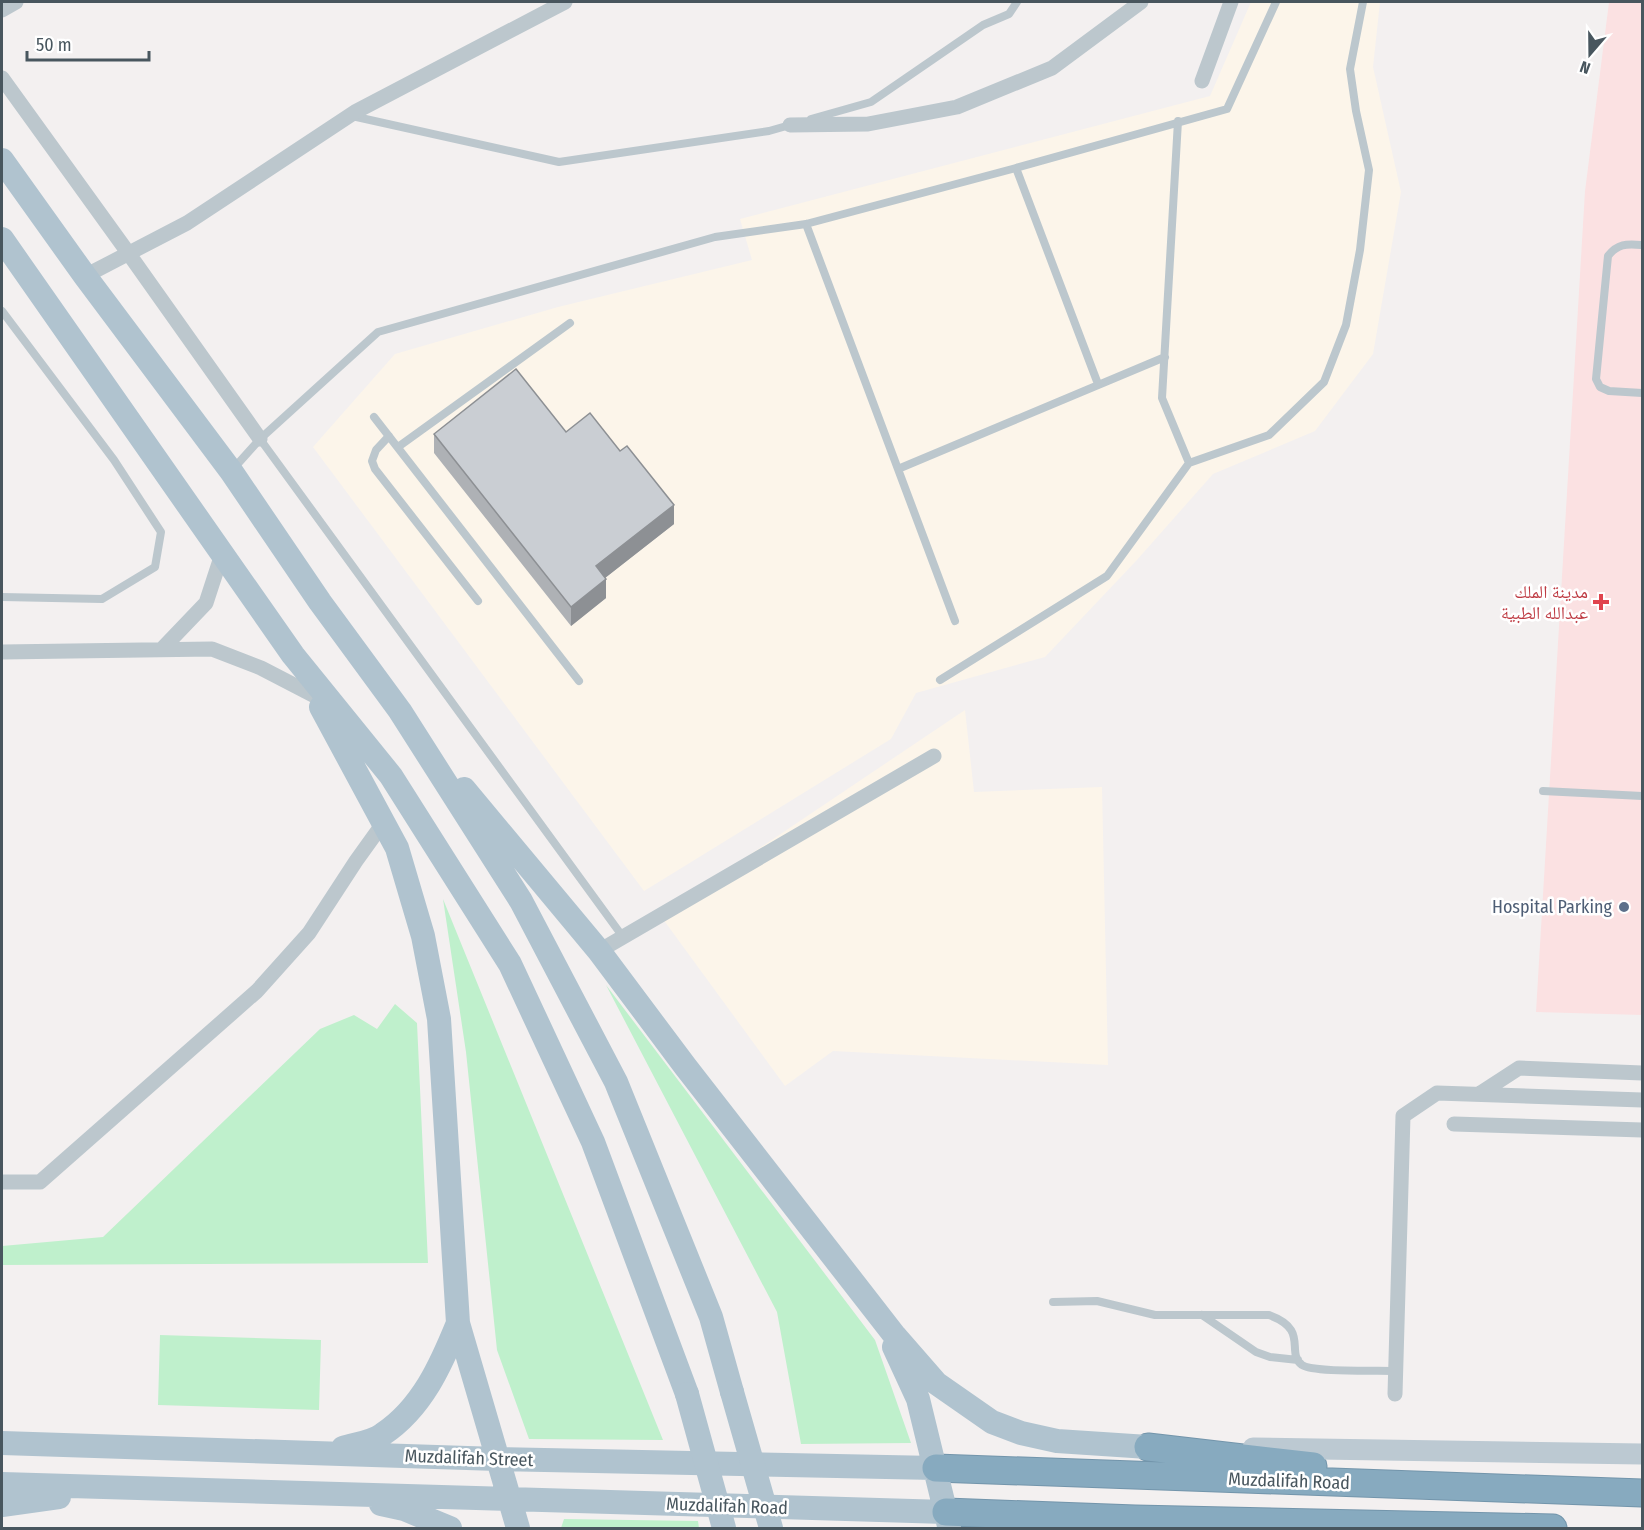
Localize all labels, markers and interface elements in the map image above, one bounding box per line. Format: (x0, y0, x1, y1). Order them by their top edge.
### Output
scale bar (27, 24, 148, 62)
north arrow (1560, 24, 1620, 84)
text: 50 m (36, 34, 72, 56)
text: N (1577, 57, 1593, 78)
place label: مدينة الملك عبدالله الطبية (1501, 581, 1588, 624)
marker: مدينة الملك عبدالله الطبية (1592, 593, 1610, 611)
place label: Hospital Parking (1492, 896, 1613, 918)
marker: Hospital Parking (1617, 900, 1631, 914)
street label: Muzdalifah Street (404, 1445, 534, 1471)
street label: Muzdalifah Road (1228, 1468, 1350, 1494)
street label: Muzdalifah Road (666, 1493, 788, 1519)

